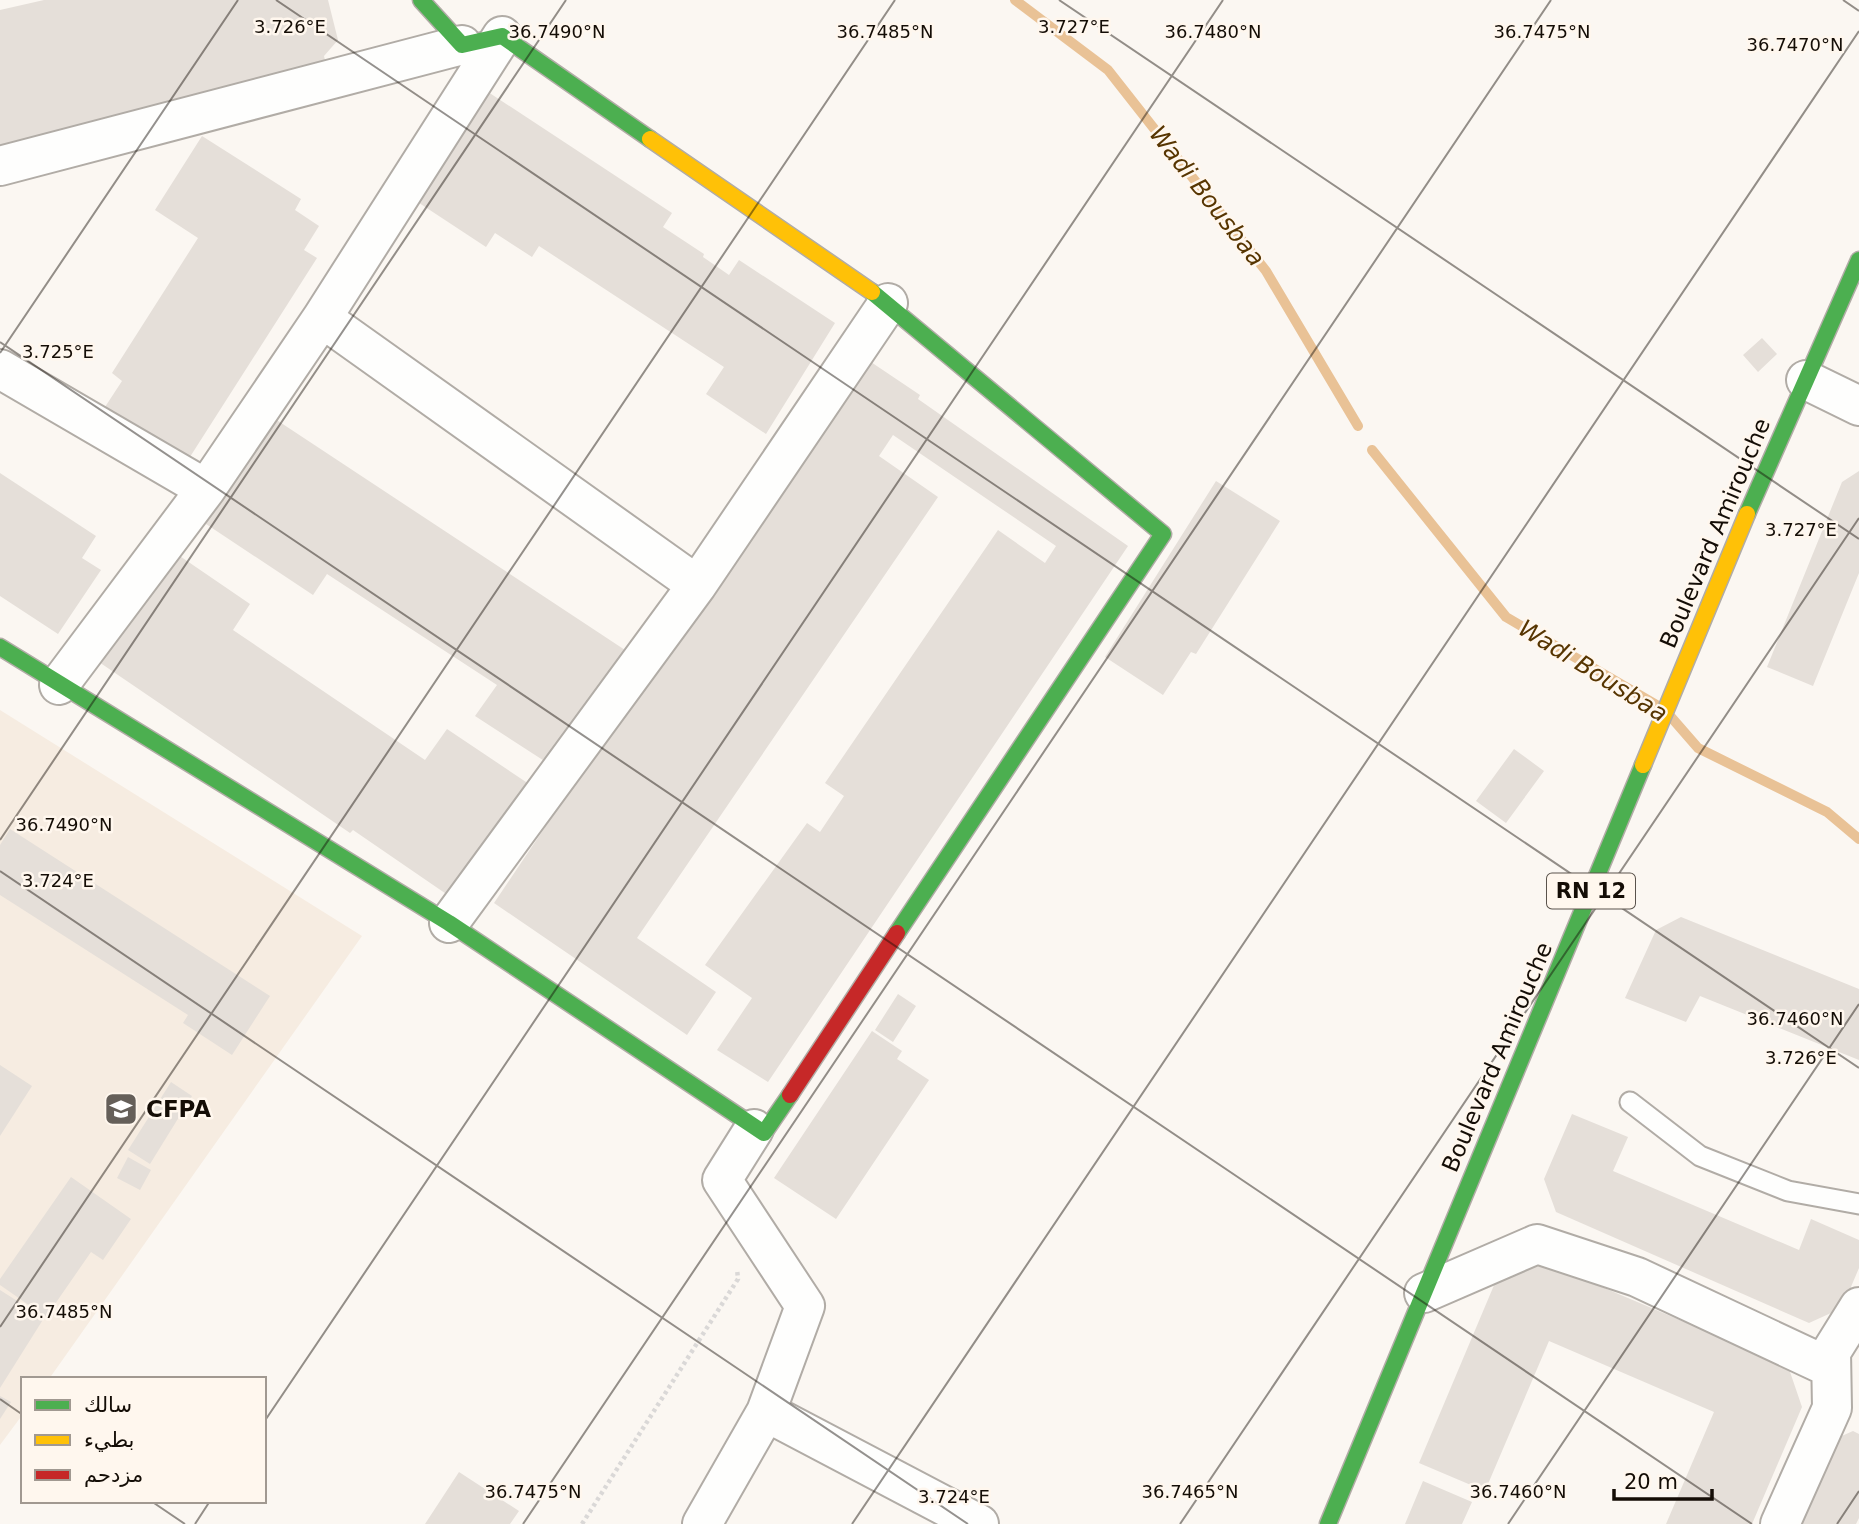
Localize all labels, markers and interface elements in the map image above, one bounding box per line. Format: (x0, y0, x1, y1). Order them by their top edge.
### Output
text: 3.726°E (254, 16, 326, 37)
text: 3.727°E (1038, 16, 1110, 37)
text: 36.7490°N (509, 21, 605, 42)
text: 36.7485°N (837, 21, 933, 42)
text: 36.7480°N (1165, 21, 1261, 42)
text: 36.7475°N (1494, 21, 1590, 42)
text: 36.7470°N (1747, 34, 1843, 55)
water label: Wadi Bousbaa (1144, 120, 1270, 272)
text: 3.725°E (22, 341, 94, 362)
street label: Boulevard Amirouche (1655, 414, 1775, 652)
text: 3.727°E (1765, 519, 1837, 540)
water label: Wadi Bousbaa (1513, 614, 1673, 728)
text: 36.7490°N (16, 814, 112, 835)
text: 3.724°E (22, 870, 94, 891)
road number: RN 12 (1547, 874, 1635, 908)
street label: Boulevard Amirouche (1437, 938, 1557, 1176)
text: 36.7460°N (1747, 1008, 1843, 1029)
text: 3.726°E (1765, 1047, 1837, 1068)
school or university icon: CFPA (102, 1090, 140, 1128)
place label: CFPA (146, 1096, 211, 1122)
text: 36.7485°N (16, 1301, 112, 1322)
legend (21, 1377, 266, 1503)
text: سالك (84, 1393, 132, 1417)
text: بطيء (84, 1428, 134, 1452)
scale bar (1614, 1458, 1712, 1502)
text: مزدحم (84, 1463, 143, 1488)
text: 20 m (1624, 1470, 1678, 1494)
text: 36.7475°N (485, 1481, 581, 1502)
text: 36.7465°N (1142, 1481, 1238, 1502)
text: 36.7460°N (1470, 1481, 1566, 1502)
text: 3.724°E (918, 1486, 990, 1507)

